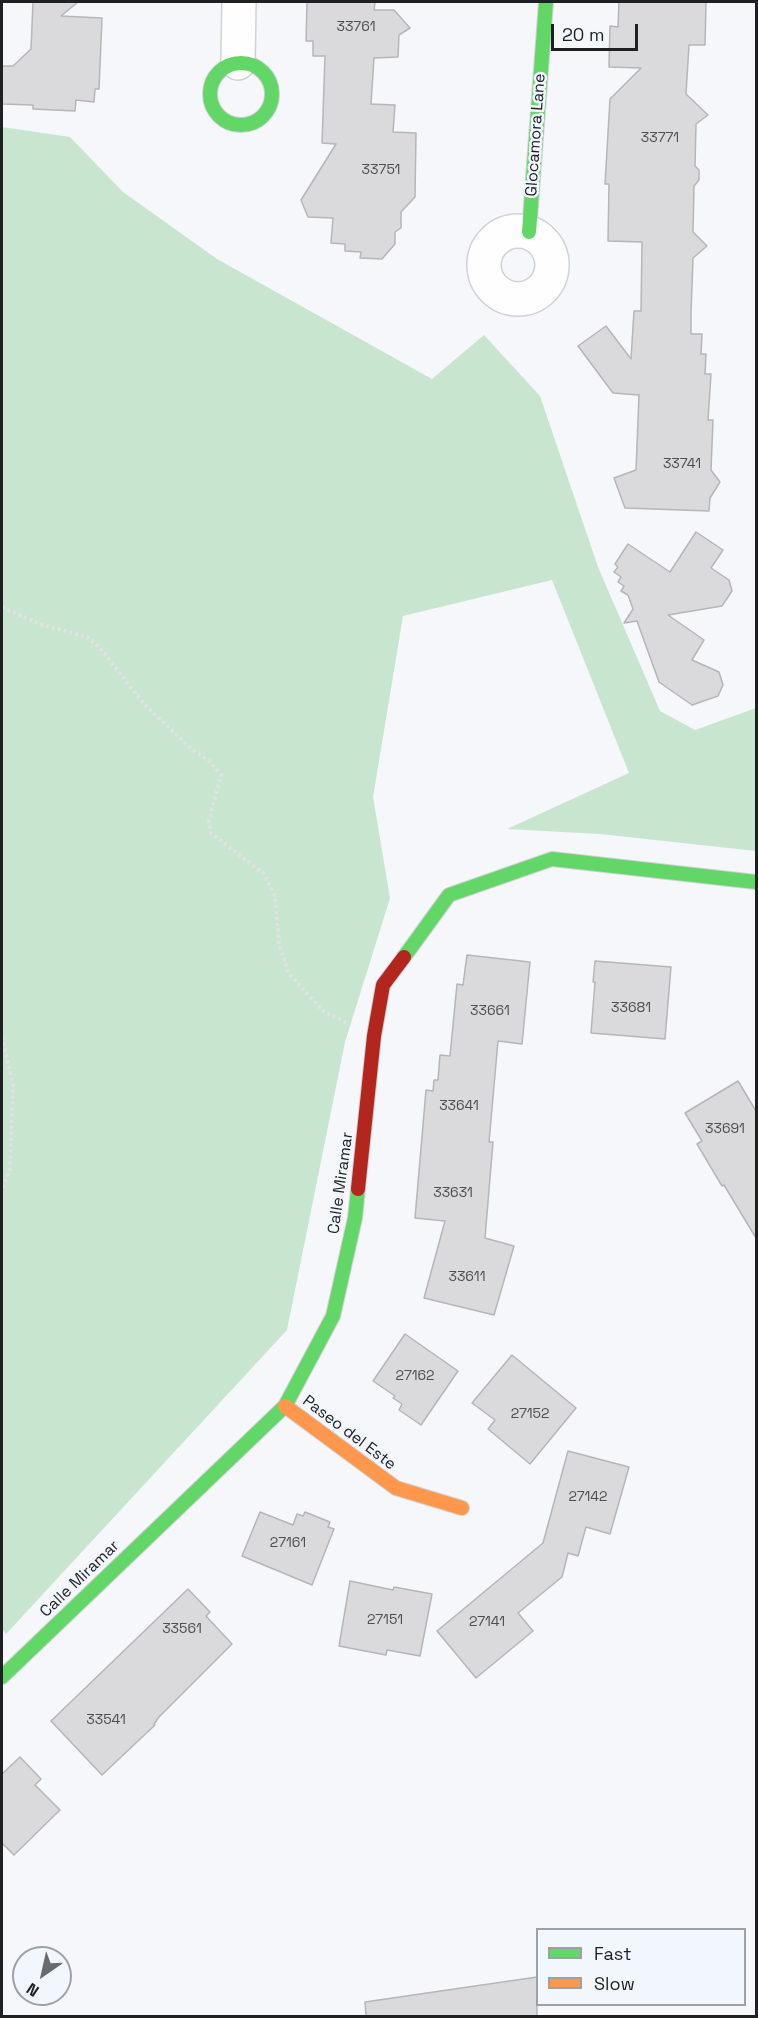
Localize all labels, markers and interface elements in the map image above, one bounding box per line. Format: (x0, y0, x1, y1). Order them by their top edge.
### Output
scale bar (554, 12, 641, 50)
house number: 33761 (336, 19, 376, 35)
text: 20 m (562, 23, 605, 46)
street label: Glocamora Lane (522, 73, 550, 197)
house number: 33771 (641, 130, 679, 146)
house number: 33751 (362, 162, 400, 178)
house number: 33741 (663, 456, 701, 472)
house number: 33681 (611, 1000, 651, 1016)
house number: 33661 (470, 1003, 510, 1019)
house number: 33641 (439, 1098, 479, 1114)
house number: 33691 (705, 1121, 745, 1137)
street label: Calle Miramar (324, 1131, 358, 1235)
house number: 33631 (433, 1185, 473, 1201)
house number: 33611 (448, 1269, 486, 1285)
house number: 27162 (396, 1368, 434, 1384)
street label: Paseo del Este (298, 1392, 400, 1474)
house number: 27152 (511, 1406, 549, 1422)
house number: 27142 (568, 1489, 608, 1505)
house number: 27161 (270, 1535, 306, 1551)
street label: Calle Miramar (36, 1536, 124, 1622)
house number: 27151 (367, 1612, 403, 1628)
house number: 27141 (469, 1614, 505, 1630)
house number: 33561 (162, 1621, 202, 1637)
house number: 33541 (86, 1712, 126, 1728)
legend (536, 1928, 746, 2006)
text: Fast (594, 1942, 631, 1965)
north arrow (12, 1946, 72, 2006)
text: Slow (594, 1972, 635, 1995)
text: N (22, 1978, 43, 2001)

